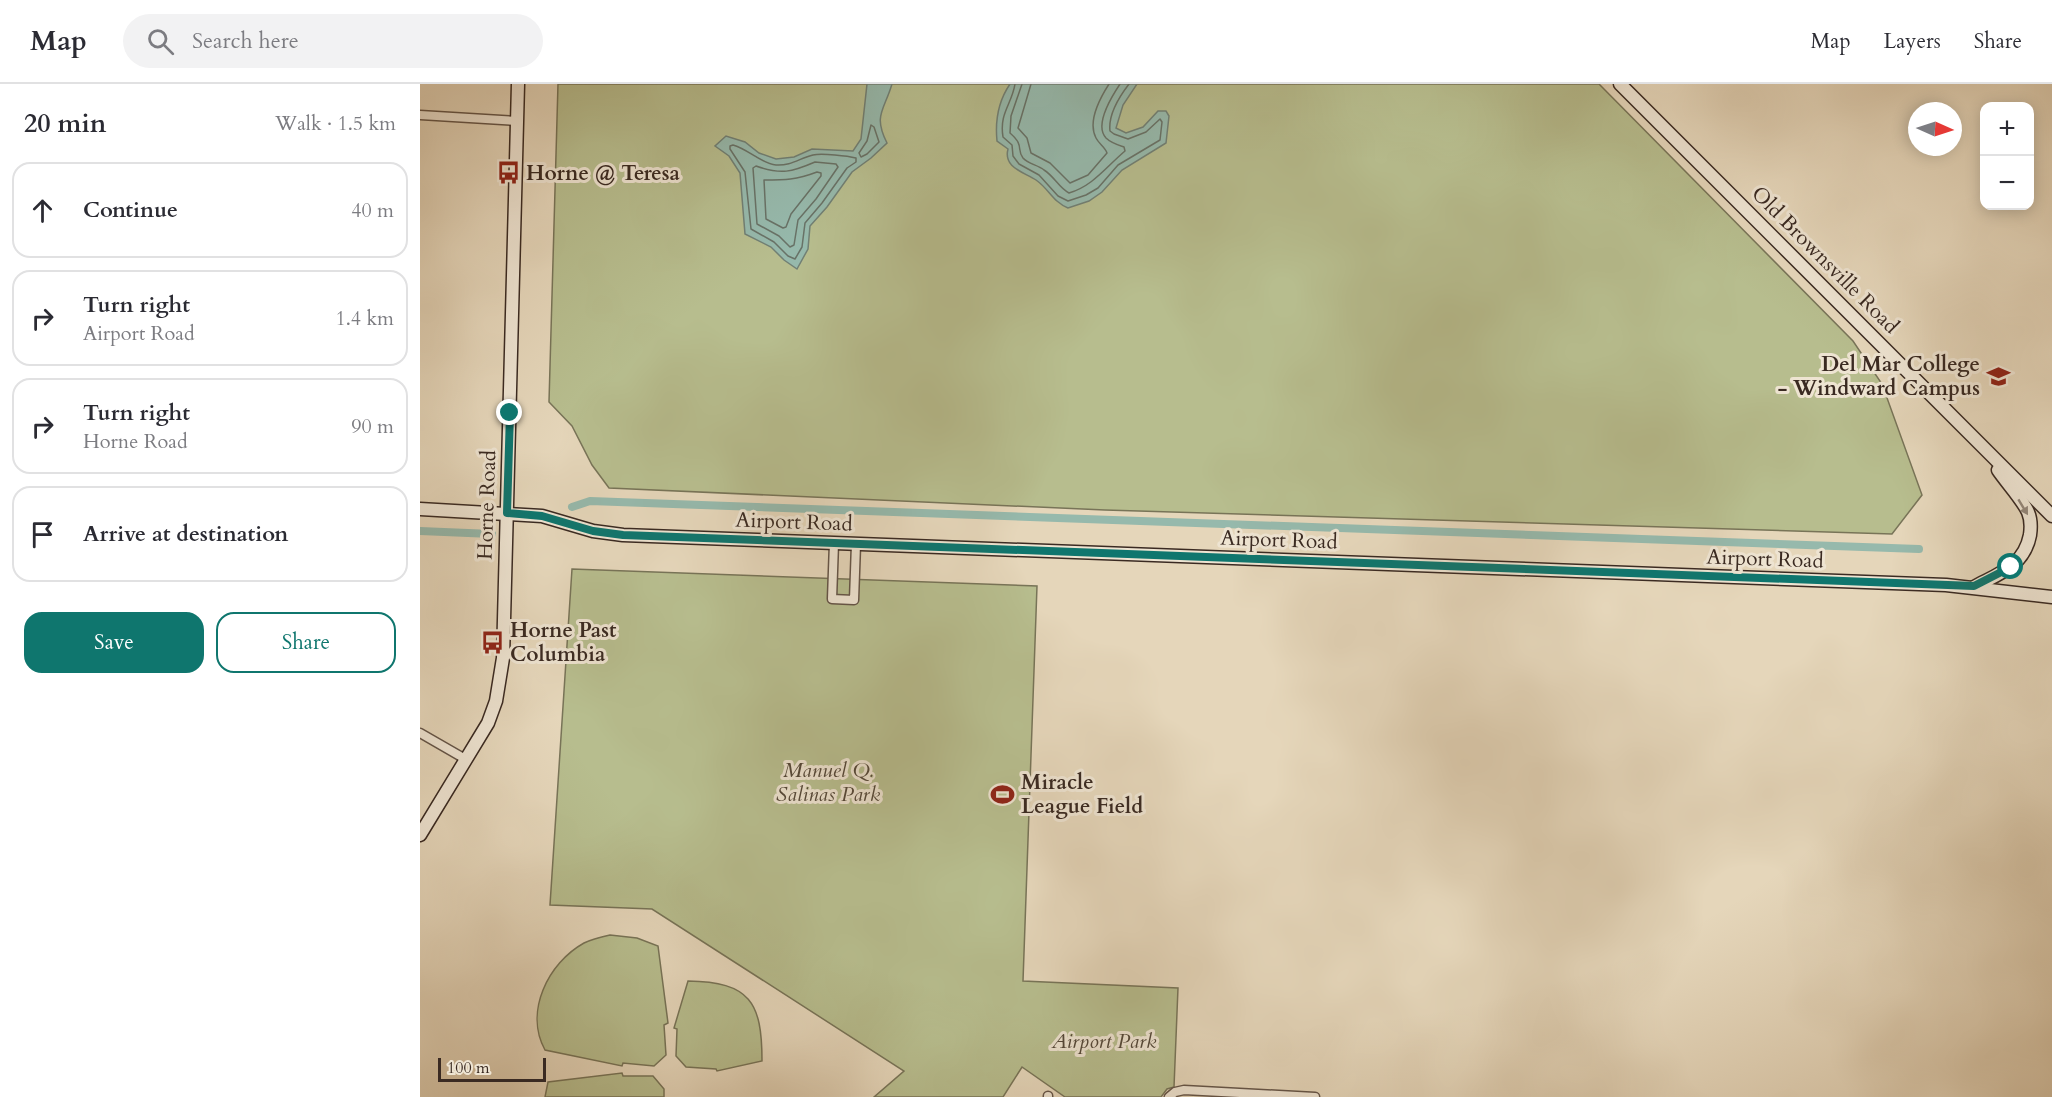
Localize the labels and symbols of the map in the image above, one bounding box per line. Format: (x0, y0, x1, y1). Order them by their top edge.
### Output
north arrow (1908, 102, 1962, 156)
place label: Horne @ Teresa (526, 159, 680, 188)
bus stop icon: Horne @ Teresa (495, 160, 521, 186)
street label: Old Brownsville Road (1745, 180, 1905, 340)
place label: Del Mar College - Windward Campus (1777, 350, 1980, 403)
school or university icon: Del Mar College - Windward Campus (1985, 363, 2011, 389)
route end (496, 399, 522, 425)
street label: Horne Road (471, 450, 503, 560)
one-way arrow (2018, 499, 2029, 515)
street label: Airport Road (735, 505, 853, 539)
street label: Airport Road (1220, 523, 1338, 557)
street label: Airport Road (1706, 542, 1824, 576)
route start (1997, 553, 2023, 579)
place label: Horne Past Columbia (510, 616, 617, 669)
bus stop icon: Horne Past Columbia (479, 629, 505, 655)
park label: Manuel Q. Salinas Park (776, 756, 881, 809)
place label: Miracle League Field (1021, 768, 1143, 821)
sports icon: Miracle League Field (990, 781, 1016, 807)
park label: Airport Park (1051, 1027, 1157, 1056)
scale bar (438, 1055, 546, 1082)

